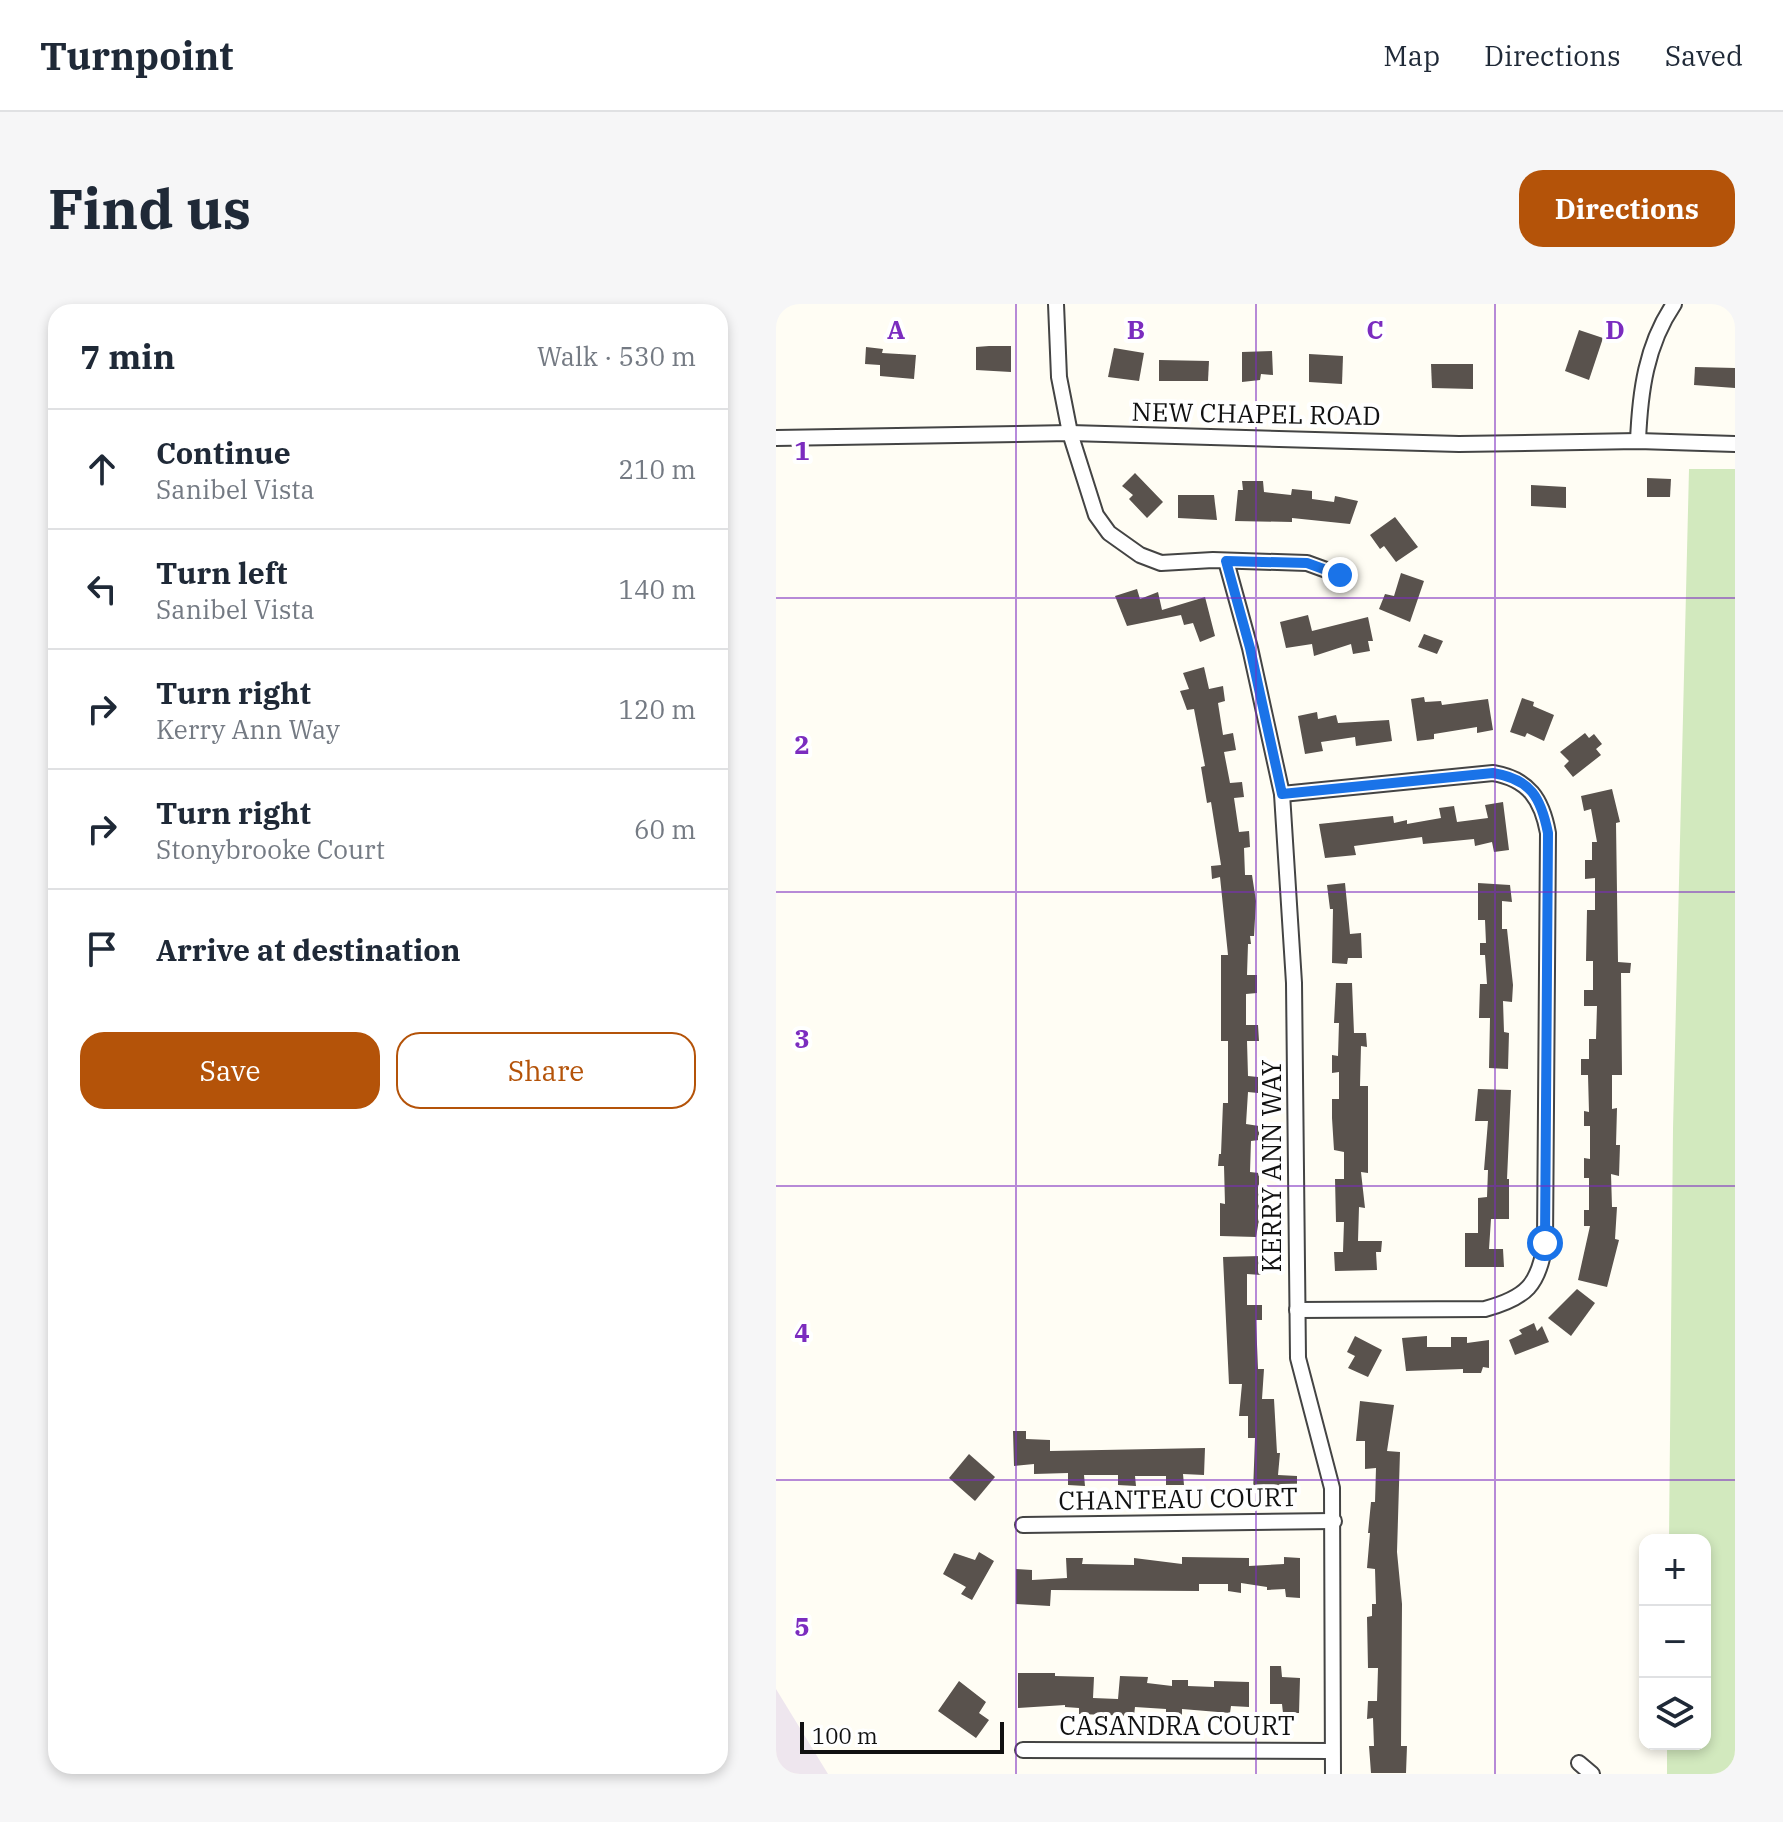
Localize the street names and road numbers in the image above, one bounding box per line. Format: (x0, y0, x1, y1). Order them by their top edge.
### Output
street label: NEW CHAPEL ROAD (1131, 394, 1381, 432)
street label: KERRY ANN WAY (1254, 1059, 1288, 1273)
street label: CHANTEAU COURT (1058, 1479, 1298, 1517)
street label: CASANDRA COURT (1059, 1708, 1295, 1742)

